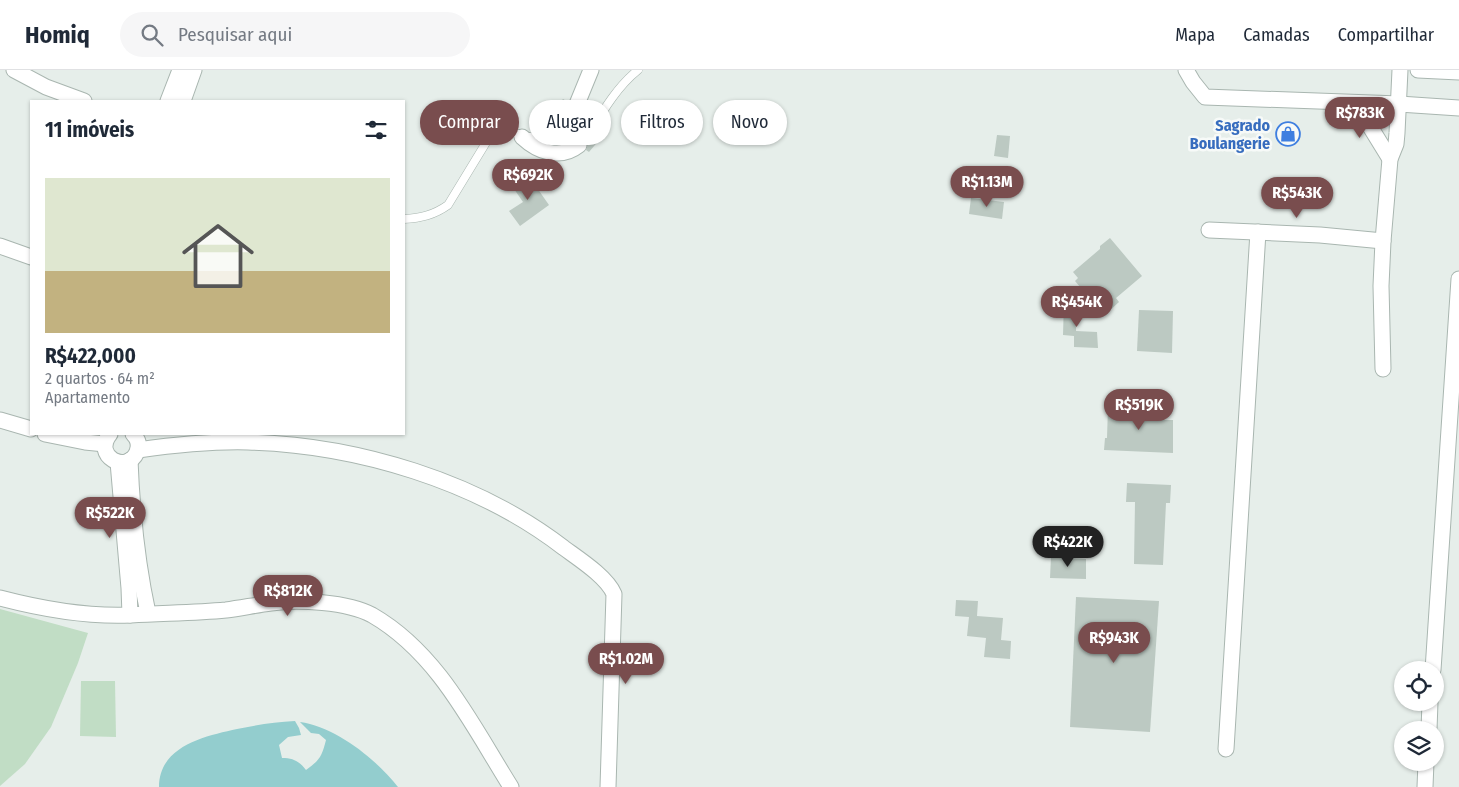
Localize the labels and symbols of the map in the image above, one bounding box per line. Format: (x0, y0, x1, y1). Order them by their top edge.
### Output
pin: R$783K (1319, 97, 1401, 139)
place label: Sagrado Boulangerie (1190, 116, 1270, 153)
shop icon: Sagrado Boulangerie (1275, 121, 1301, 147)
pin: R$692K (487, 158, 569, 201)
pin: R$1.13M (941, 166, 1033, 208)
pin: R$543K (1256, 176, 1338, 219)
pin: R$454K (1036, 286, 1118, 328)
pin: R$519K (1098, 388, 1180, 431)
pin: R$522K (69, 496, 151, 539)
pin: R$422K (1027, 526, 1109, 568)
pin: R$812K (247, 574, 329, 617)
pin: R$943K (1073, 622, 1155, 664)
pin: R$1.02M (580, 642, 672, 685)

